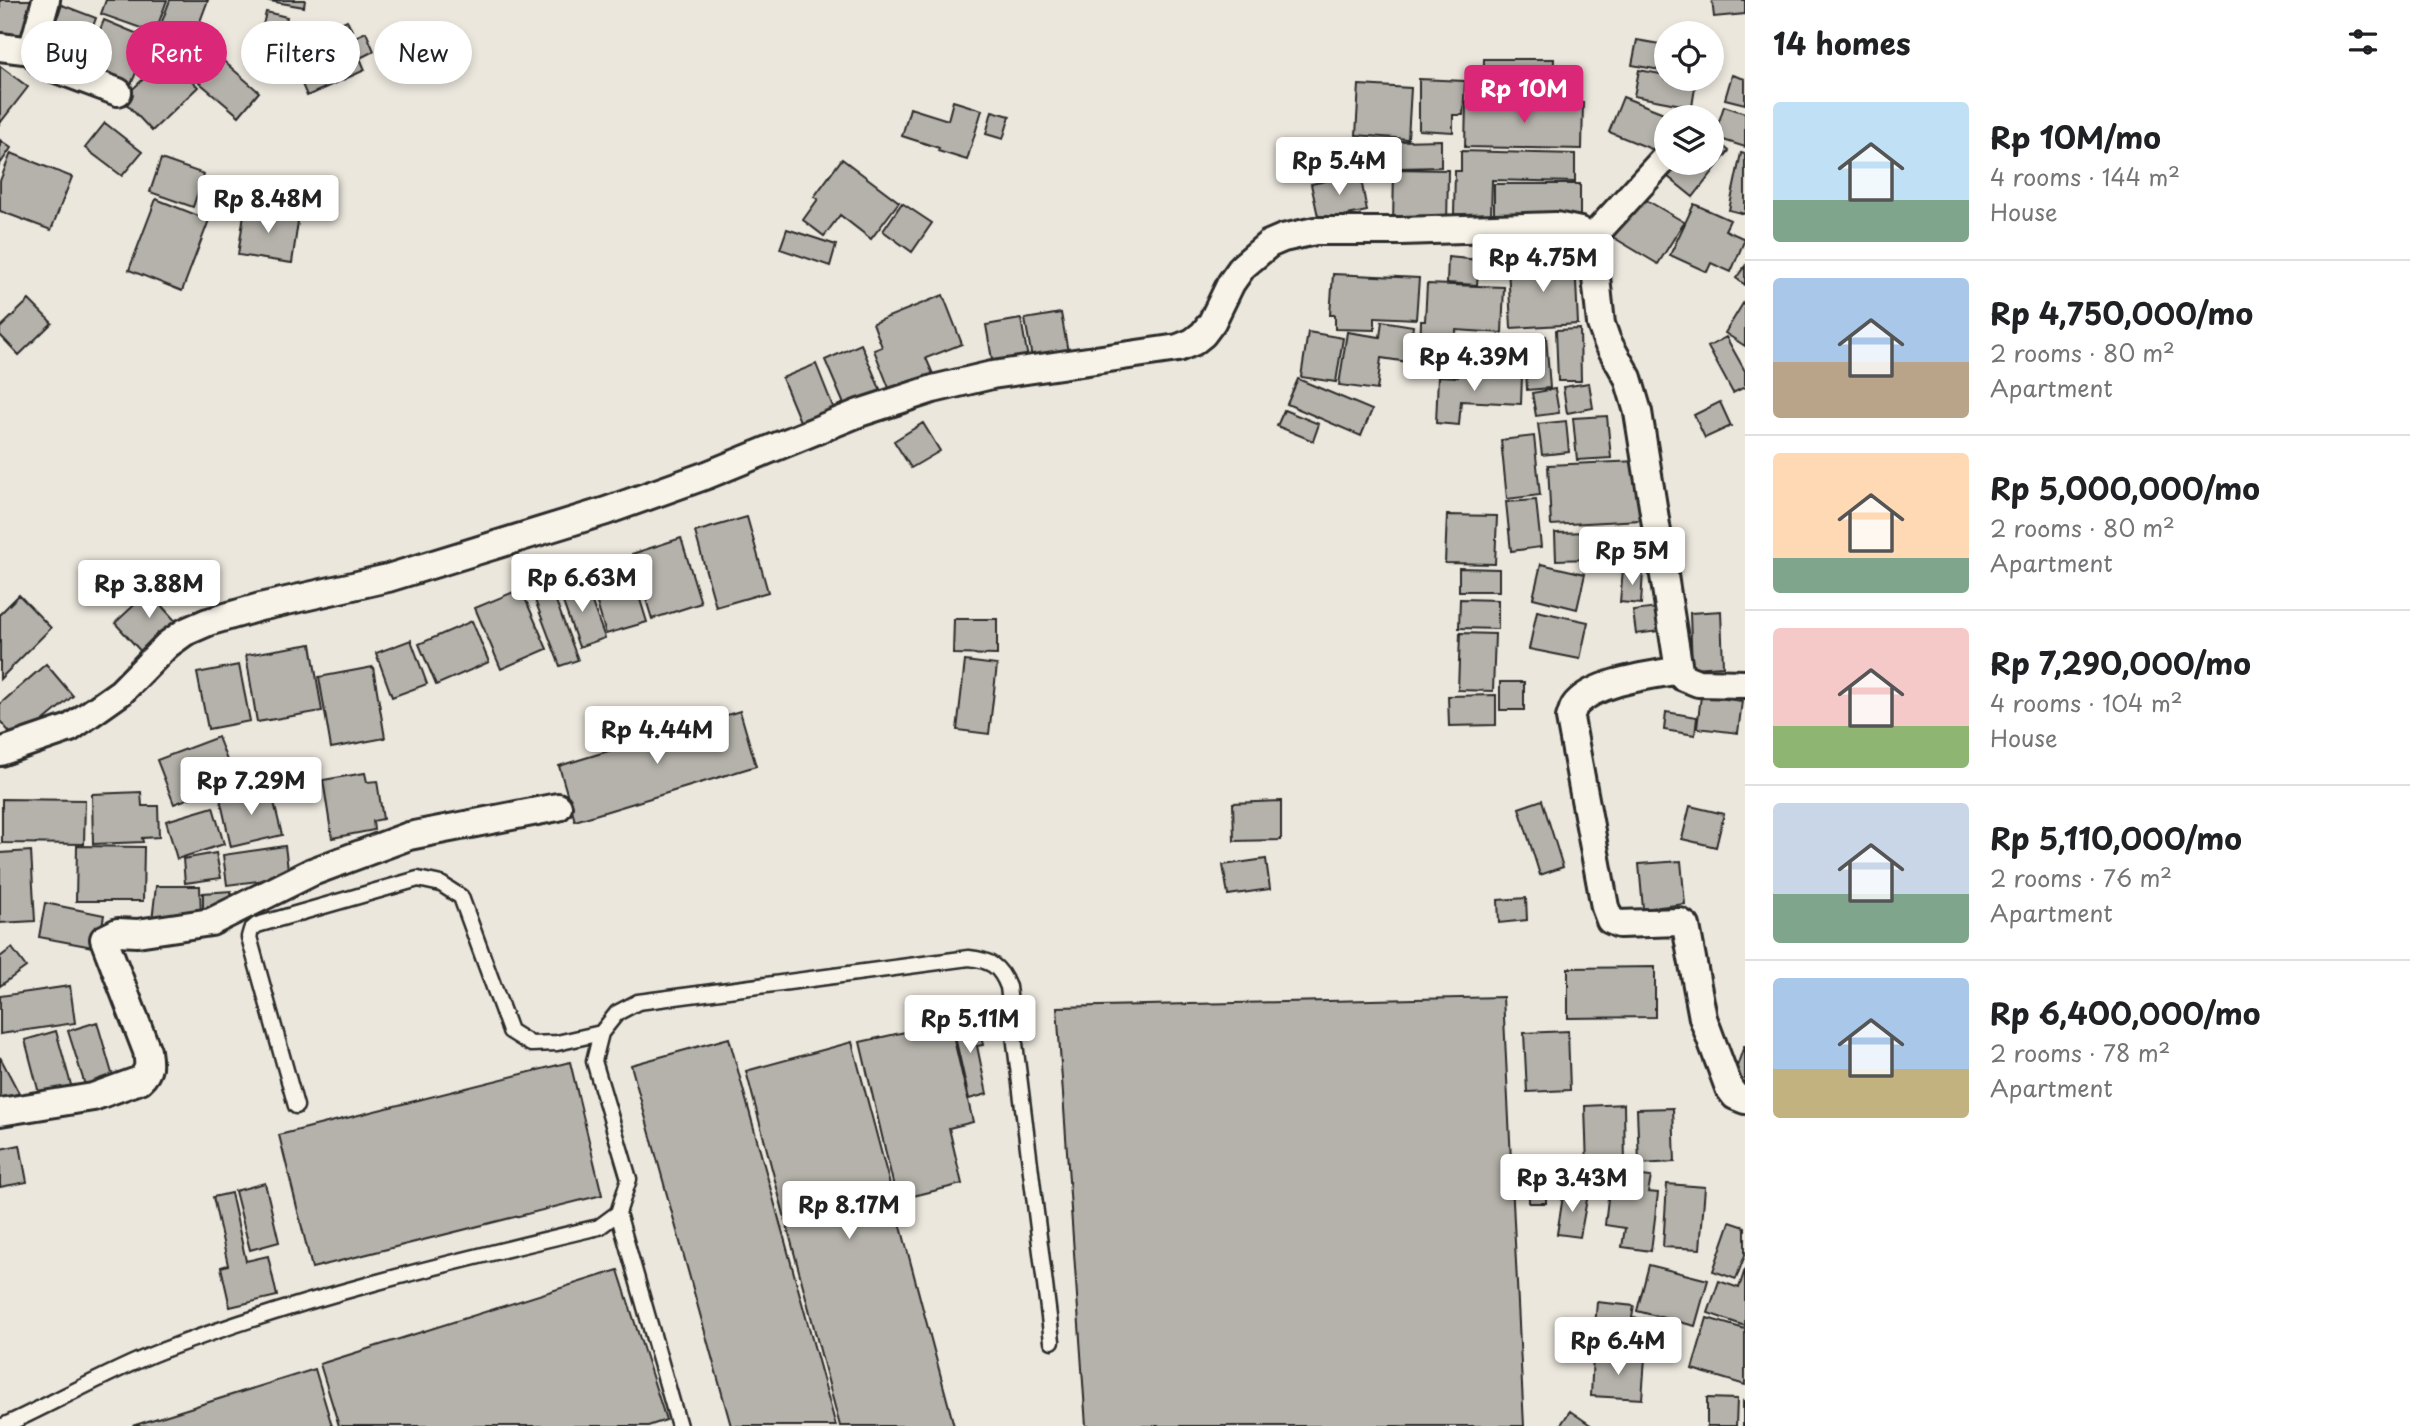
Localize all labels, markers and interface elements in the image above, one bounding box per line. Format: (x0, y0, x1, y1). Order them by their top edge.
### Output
text: 14 homes (1773, 20, 1911, 65)
chip: Buy (21, 21, 112, 84)
chip: Rent (126, 21, 227, 84)
chip: Filters (241, 21, 360, 84)
chip: New (374, 21, 472, 84)
map controls (1654, 21, 1724, 175)
button: locate (1654, 21, 1724, 91)
icon: filters (2344, 23, 2382, 61)
pin: Rp 10M (1467, 66, 1581, 125)
text: Rp 10M (1480, 70, 1568, 105)
button: layers (1654, 105, 1724, 175)
text: Rp 10M/mo (1990, 114, 2161, 159)
icon: home (1829, 130, 1913, 214)
pin: Rp 5.4M (1274, 138, 1404, 197)
text: Rp 5.4M (1292, 142, 1386, 177)
text: 4 rooms · 144 m² (1990, 159, 2180, 194)
pin: Rp 8.48M (196, 176, 340, 235)
text: Rp 8.48M (214, 180, 322, 215)
text: House (1990, 194, 2057, 229)
pin: Rp 4.75M (1471, 234, 1615, 294)
text: Rp 4.75M (1488, 239, 1598, 274)
text: Rp 4,750,000/mo (1990, 290, 2253, 335)
icon: home (1829, 306, 1913, 390)
pin: Rp 4.39M (1402, 334, 1546, 393)
text: 2 rooms · 80 m² (1990, 335, 2175, 370)
text: Rp 4.39M (1419, 338, 1529, 373)
text: Apartment (1990, 370, 2113, 405)
text: Rp 5,000,000/mo (1990, 465, 2260, 510)
icon: home (1829, 481, 1913, 565)
text: 2 rooms · 80 m² (1990, 510, 2175, 545)
pin: Rp 5M (1583, 528, 1681, 587)
text: Rp 5M (1595, 532, 1669, 567)
text: Apartment (1990, 545, 2113, 580)
pin: Rp 6.63M (510, 554, 654, 614)
text: Rp 6.63M (527, 559, 637, 594)
pin: Rp 3.88M (77, 560, 221, 620)
text: Rp 3.88M (94, 565, 204, 600)
text: Rp 7,290,000/mo (1990, 640, 2251, 685)
icon: home (1829, 656, 1913, 740)
text: 4 rooms · 104 m² (1990, 685, 2183, 720)
pin: Rp 4.44M (585, 706, 729, 766)
text: Rp 4.44M (601, 711, 713, 746)
text: House (1990, 720, 2057, 755)
pin: Rp 7.29M (179, 758, 323, 817)
text: Rp 7.29M (197, 762, 306, 797)
text: Rp 5,110,000/mo (1990, 815, 2242, 860)
icon: home (1829, 831, 1913, 915)
text: 2 rooms · 76 m² (1990, 860, 2172, 895)
text: Apartment (1990, 895, 2113, 930)
text: Rp 6,400,000/mo (1990, 990, 2260, 1035)
pin: Rp 5.11M (898, 996, 1042, 1055)
text: Rp 5.11M (921, 1000, 1019, 1035)
icon: home (1829, 1006, 1913, 1090)
text: 2 rooms · 78 m² (1990, 1035, 2170, 1070)
text: Apartment (1990, 1070, 2113, 1105)
pin: Rp 3.43M (1500, 1154, 1644, 1214)
text: Rp 3.43M (1516, 1159, 1628, 1194)
pin: Rp 8.17M (777, 1182, 921, 1241)
text: Rp 8.17M (798, 1186, 900, 1221)
pin: Rp 6.4M (1553, 1318, 1683, 1377)
text: Rp 6.4M (1571, 1322, 1665, 1357)

